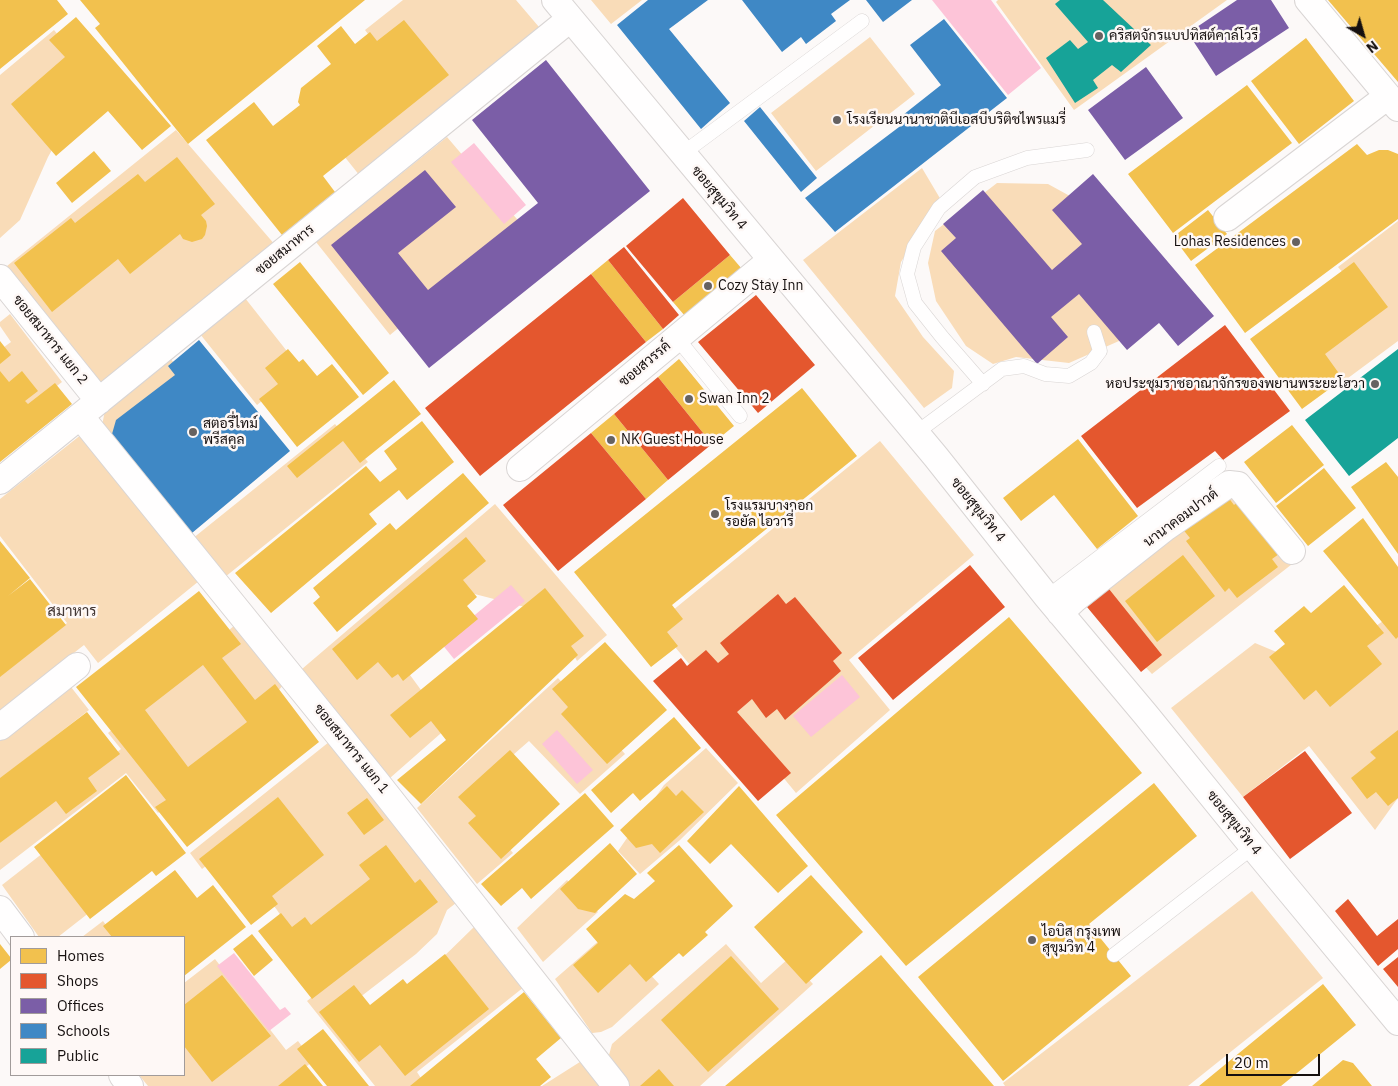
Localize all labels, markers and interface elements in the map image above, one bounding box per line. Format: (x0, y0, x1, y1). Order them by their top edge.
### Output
north arrow (1338, 10, 1388, 60)
place label: คริสตจักรแบปทิสต์คาล์โวรี (1109, 28, 1258, 44)
marker: คริสตจักรแบปทิสต์คาล์โวรี (1093, 30, 1105, 42)
text: N (1363, 37, 1382, 57)
place label: โรงเรียนนานาชาติบีเอสบีบริติชไพรแมรี่ (847, 112, 1066, 128)
marker: โรงเรียนนานาชาติบีเอสบีบริติชไพรแมรี่ (831, 114, 843, 126)
street label: ซอยสุขุมวิท 4 (688, 163, 750, 233)
street label: ซอยสมาหาร (252, 221, 318, 279)
place label: Lohas Residences (1174, 234, 1286, 250)
marker: Lohas Residences (1290, 236, 1302, 248)
place label: Cozy Stay Inn (718, 278, 803, 294)
marker: Cozy Stay Inn (702, 280, 714, 292)
street label: ซอยสมาหาร แยก 2 (9, 292, 91, 388)
street label: ซอยสวรรค์ (616, 338, 674, 390)
place label: หอประชุมราชอาณาจักรของพยานพระยะโฮวา (1106, 376, 1365, 392)
marker: หอประชุมราชอาณาจักรของพยานพระยะโฮวา (1369, 378, 1381, 390)
place label: Swan Inn 2 (699, 391, 770, 407)
marker: Swan Inn 2 (683, 393, 695, 405)
place label: สตอรี่ไทม์ พรีสคูล (203, 416, 258, 448)
marker: สตอรี่ไทม์ พรีสคูล (187, 426, 199, 438)
place label: NK Guest House (621, 432, 724, 448)
marker: NK Guest House (605, 434, 617, 446)
street label: ซอยสุขุมวิท 4 (947, 474, 1009, 546)
street label: นานาคอมปาวด์ (1140, 485, 1222, 551)
place label: โรงแรมบางกอก รอยัล ไอวารี่ (725, 498, 813, 530)
marker: โรงแรมบางกอก รอยัล ไอวารี่ (709, 508, 721, 520)
district label: สมาหาร (47, 603, 97, 621)
street label: ซอยสมาหาร แยก 1 (310, 701, 392, 797)
street label: ซอยสุขุมวิท 4 (1203, 787, 1265, 859)
place label: ไอบิส กรุงเทพ สุขุมวิท 4 (1042, 924, 1121, 956)
marker: ไอบิส กรุงเทพ สุขุมวิท 4 (1026, 934, 1038, 946)
legend (10, 936, 185, 1076)
text: Homes (57, 946, 105, 965)
text: Shops (57, 971, 99, 990)
text: Offices (57, 996, 104, 1015)
text: Schools (57, 1021, 110, 1040)
scale bar (1228, 1044, 1322, 1076)
text: Public (57, 1046, 99, 1065)
text: 20 m (1234, 1053, 1269, 1072)

